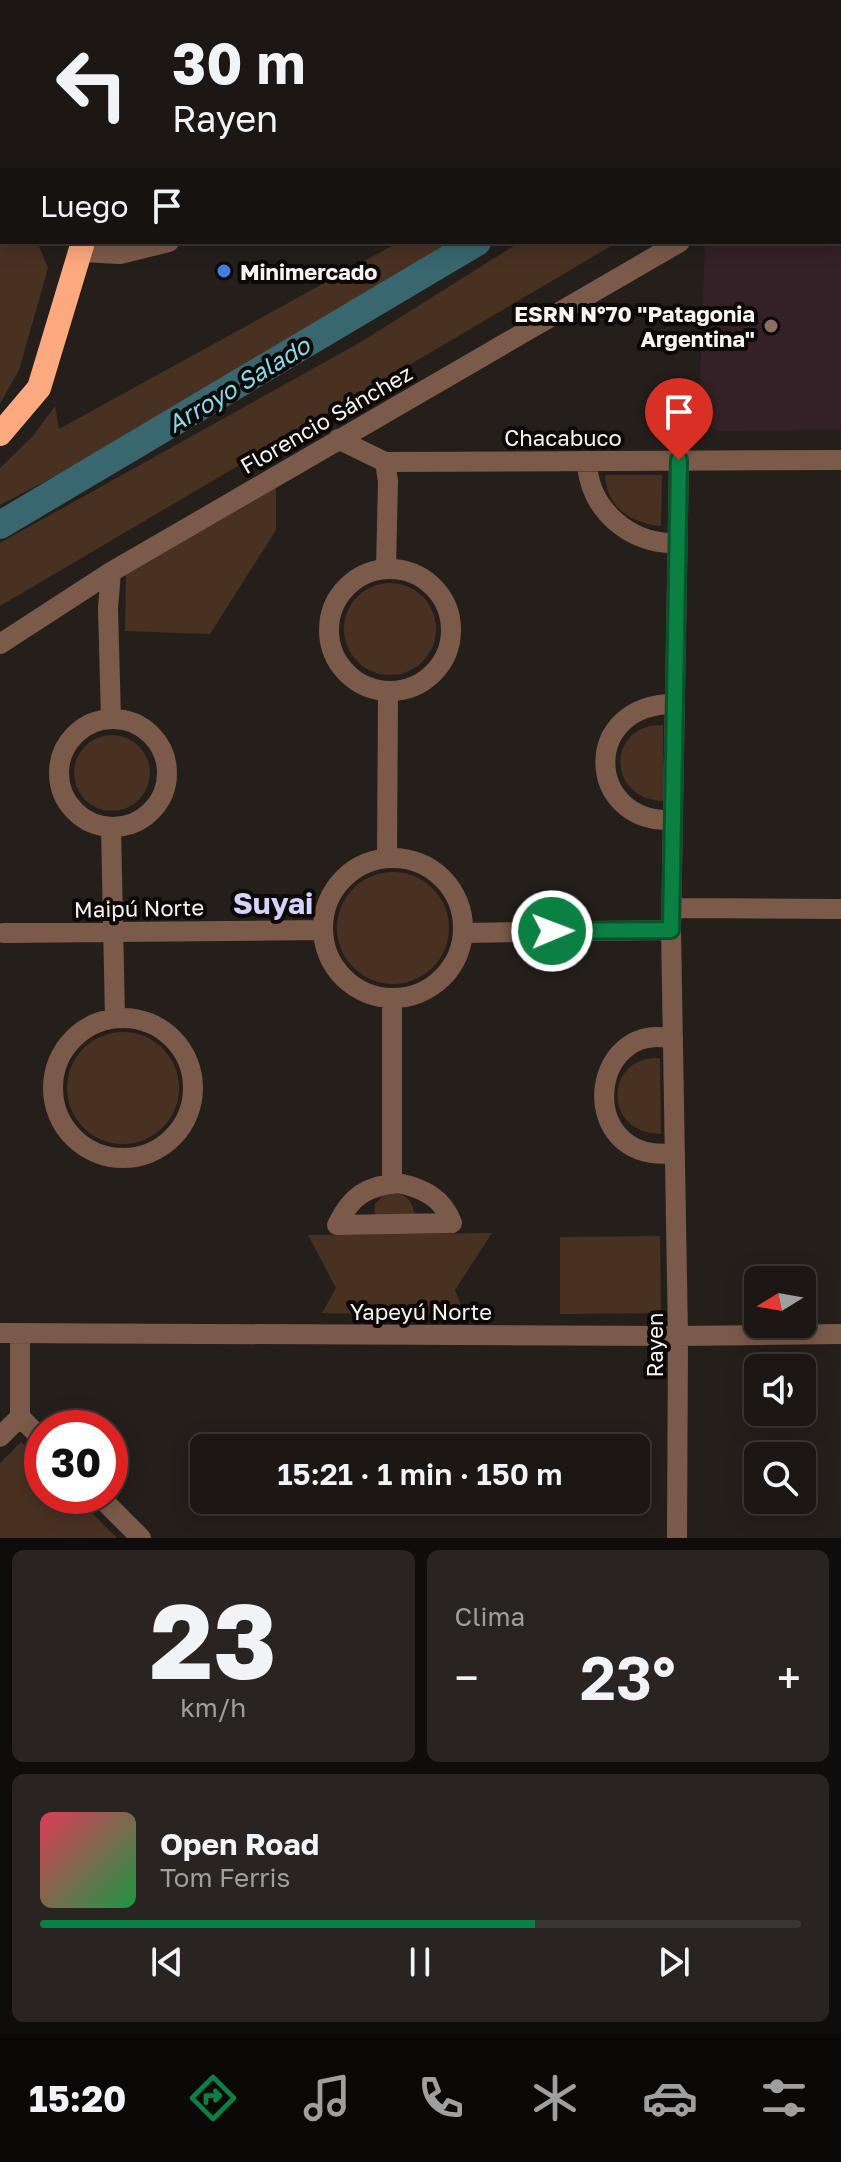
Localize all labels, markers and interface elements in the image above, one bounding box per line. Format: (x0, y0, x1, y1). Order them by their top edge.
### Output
text: 30 m (172, 29, 306, 96)
icon: left (40, 32, 144, 136)
text: Rayen (172, 97, 278, 140)
icon: arrive (145, 184, 189, 228)
text: Luego (40, 188, 129, 224)
place label: Minimercado (240, 258, 378, 285)
marker: Minimercado (215, 262, 233, 280)
place label: ESRN N°70 "Patagonia Argentina" (514, 300, 755, 352)
marker: ESRN N°70 "Patagonia Argentina" (762, 317, 780, 335)
water label: Arroyo Salado (161, 329, 316, 439)
street label: Florencio Sánchez (235, 359, 417, 479)
pin (645, 378, 713, 460)
icon: arrive (657, 390, 701, 434)
street label: Chacabuco (504, 424, 622, 451)
district label: Suyai (233, 885, 313, 921)
position arrow (510, 889, 594, 973)
street label: Maipú Norte (74, 893, 204, 923)
north arrow (744, 1266, 816, 1338)
map controls (744, 1266, 816, 1514)
street label: Yapeyú Norte (350, 1298, 492, 1325)
street label: Rayen (641, 1313, 668, 1377)
button: sound (744, 1354, 816, 1426)
speed limit sign: 30 (24, 1410, 128, 1514)
button: search (744, 1442, 816, 1514)
text: 15:21 · 1 min · 150 m (277, 1456, 563, 1492)
text: 23 (150, 1577, 277, 1702)
text: Clima (455, 1601, 525, 1632)
text: 23° (580, 1641, 676, 1713)
text: − (455, 1651, 479, 1704)
text: + (777, 1651, 801, 1704)
text: km/h (180, 1692, 246, 1723)
text: Open Road (160, 1826, 319, 1862)
text: Tom Ferris (160, 1862, 290, 1893)
icon: previous (145, 1940, 189, 1984)
icon: pause (398, 1940, 442, 1984)
icon: next (652, 1940, 696, 1984)
icon: directions (185, 2070, 241, 2126)
icon: music (299, 2070, 355, 2126)
icon: phone (413, 2070, 469, 2126)
icon: climate (527, 2070, 583, 2126)
icon: car (642, 2070, 698, 2126)
icon: filters (756, 2070, 812, 2126)
text: 15:20 (29, 2077, 127, 2120)

